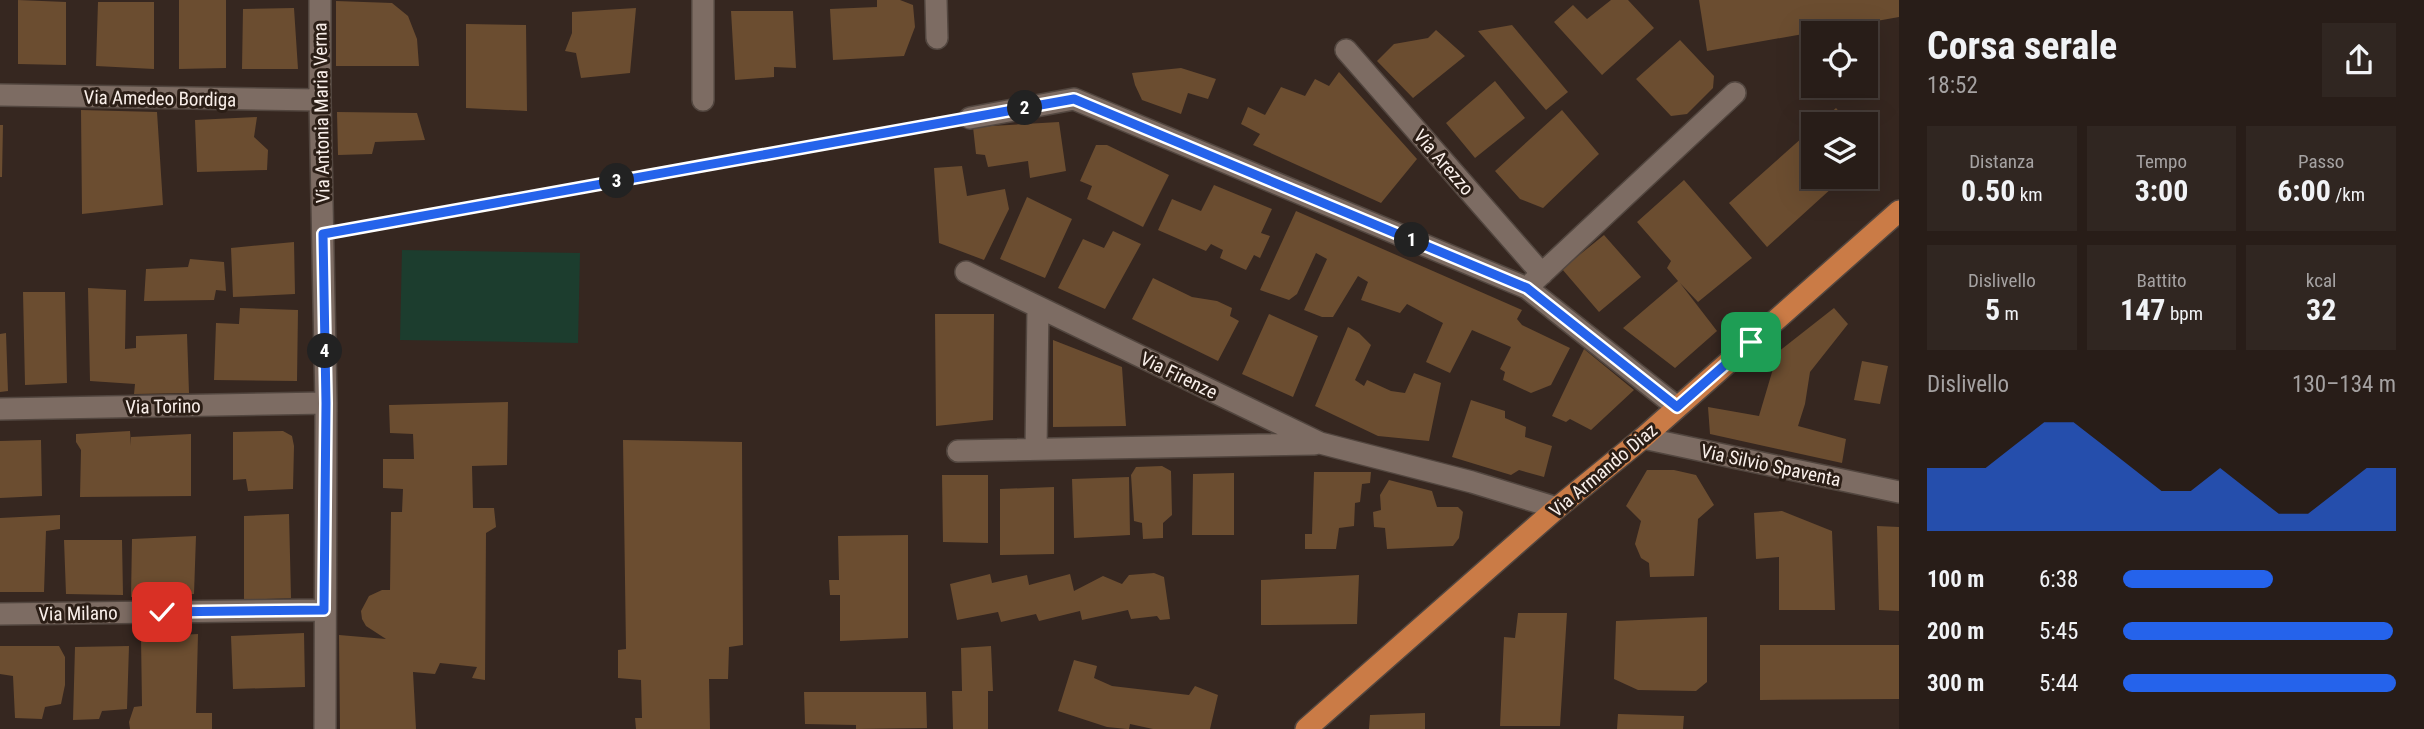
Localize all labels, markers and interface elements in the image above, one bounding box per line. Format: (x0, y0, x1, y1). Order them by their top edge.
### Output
map controls (1801, 21, 1878, 189)
button: locate (1801, 21, 1878, 98)
street label: Via Antonia Maria Verna (308, 22, 335, 204)
button: share (2322, 23, 2396, 97)
text: Corsa serale (1927, 24, 2117, 68)
text: 18:52 (1927, 72, 1978, 99)
street label: Via Amedeo Bordiga (83, 86, 237, 111)
pin: 2 (1007, 90, 1042, 126)
text: 2 (1020, 96, 1029, 119)
button: layers (1801, 112, 1878, 189)
street label: Via Arezzo (1409, 125, 1479, 200)
text: Distanza (1969, 150, 2034, 173)
text: Tempo (2136, 150, 2187, 173)
text: Passo (2298, 150, 2344, 173)
pin: 3 (600, 164, 634, 198)
text: 3 (612, 169, 621, 192)
text: 0.50 (1961, 173, 2015, 208)
text: 3:00 (2135, 173, 2188, 208)
text: 6:00 (2277, 173, 2331, 208)
text: km (2015, 183, 2043, 206)
text: /km (2331, 183, 2365, 206)
pin: 1 (1394, 222, 1430, 258)
text: 1 (1407, 228, 1416, 251)
text: Dislivello (1968, 269, 2036, 292)
text: Battito (2136, 269, 2187, 292)
text: kcal (2306, 269, 2336, 292)
text: 5 (1985, 292, 2000, 327)
text: 147 (2120, 292, 2166, 327)
text: 32 (2306, 292, 2336, 327)
text: m (2000, 302, 2019, 325)
text: bpm (2166, 302, 2203, 325)
pin (1721, 312, 1781, 372)
icon: arrive (1732, 323, 1770, 361)
pin: 4 (308, 334, 342, 368)
text: 4 (320, 339, 329, 362)
street label: Via Firenze (1137, 347, 1221, 404)
text: Dislivello (1927, 371, 2009, 398)
text: 130–134 m (2292, 371, 2396, 398)
street label: Via Torino (125, 394, 201, 419)
street label: Via Armando Diaz (1545, 419, 1662, 522)
street label: Via Silvio Spaventa (1699, 439, 1843, 492)
text: 100 m (1927, 566, 1984, 593)
text: 6:38 (2039, 566, 2078, 593)
pin (132, 582, 192, 642)
icon: check (143, 593, 181, 631)
street label: Via Milano (38, 601, 118, 626)
text: 200 m (1927, 618, 1984, 645)
text: 5:45 (2039, 618, 2078, 645)
text: 300 m (1927, 670, 1984, 697)
text: 5:44 (2039, 670, 2078, 697)

